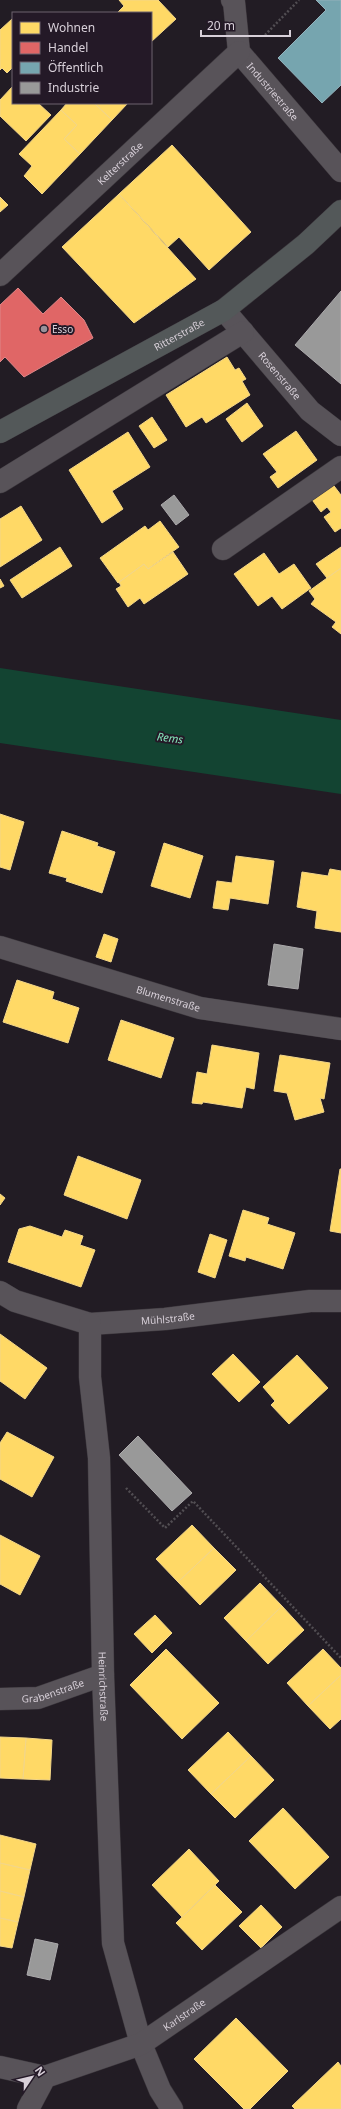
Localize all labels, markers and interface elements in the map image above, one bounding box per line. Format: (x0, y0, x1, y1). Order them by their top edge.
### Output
legend (12, 12, 152, 104)
scale bar (201, 12, 290, 38)
text: 20 m (207, 17, 235, 34)
text: Wohnen (48, 19, 95, 36)
text: Handel (48, 39, 88, 56)
text: Öffentlich (48, 59, 104, 76)
street label: Industriestraße (244, 59, 302, 124)
text: Industrie (48, 79, 99, 96)
street label: Kelterstraße (94, 138, 146, 188)
street label: Ritterstraße (151, 315, 207, 354)
place label: Esso (52, 322, 73, 336)
marker: Esso (39, 324, 49, 334)
street label: Rosenstraße (255, 349, 304, 403)
water label: Rems (156, 728, 184, 747)
street label: Blumenstraße (135, 982, 202, 1015)
street label: Mühlstraße (140, 1308, 196, 1328)
street label: Heinrichstraße (96, 1652, 112, 1722)
street label: Grabenstraße (21, 1675, 86, 1705)
street label: Karlstraße (160, 1995, 208, 2034)
north arrow (12, 2057, 52, 2097)
text: N (32, 2063, 49, 2079)

